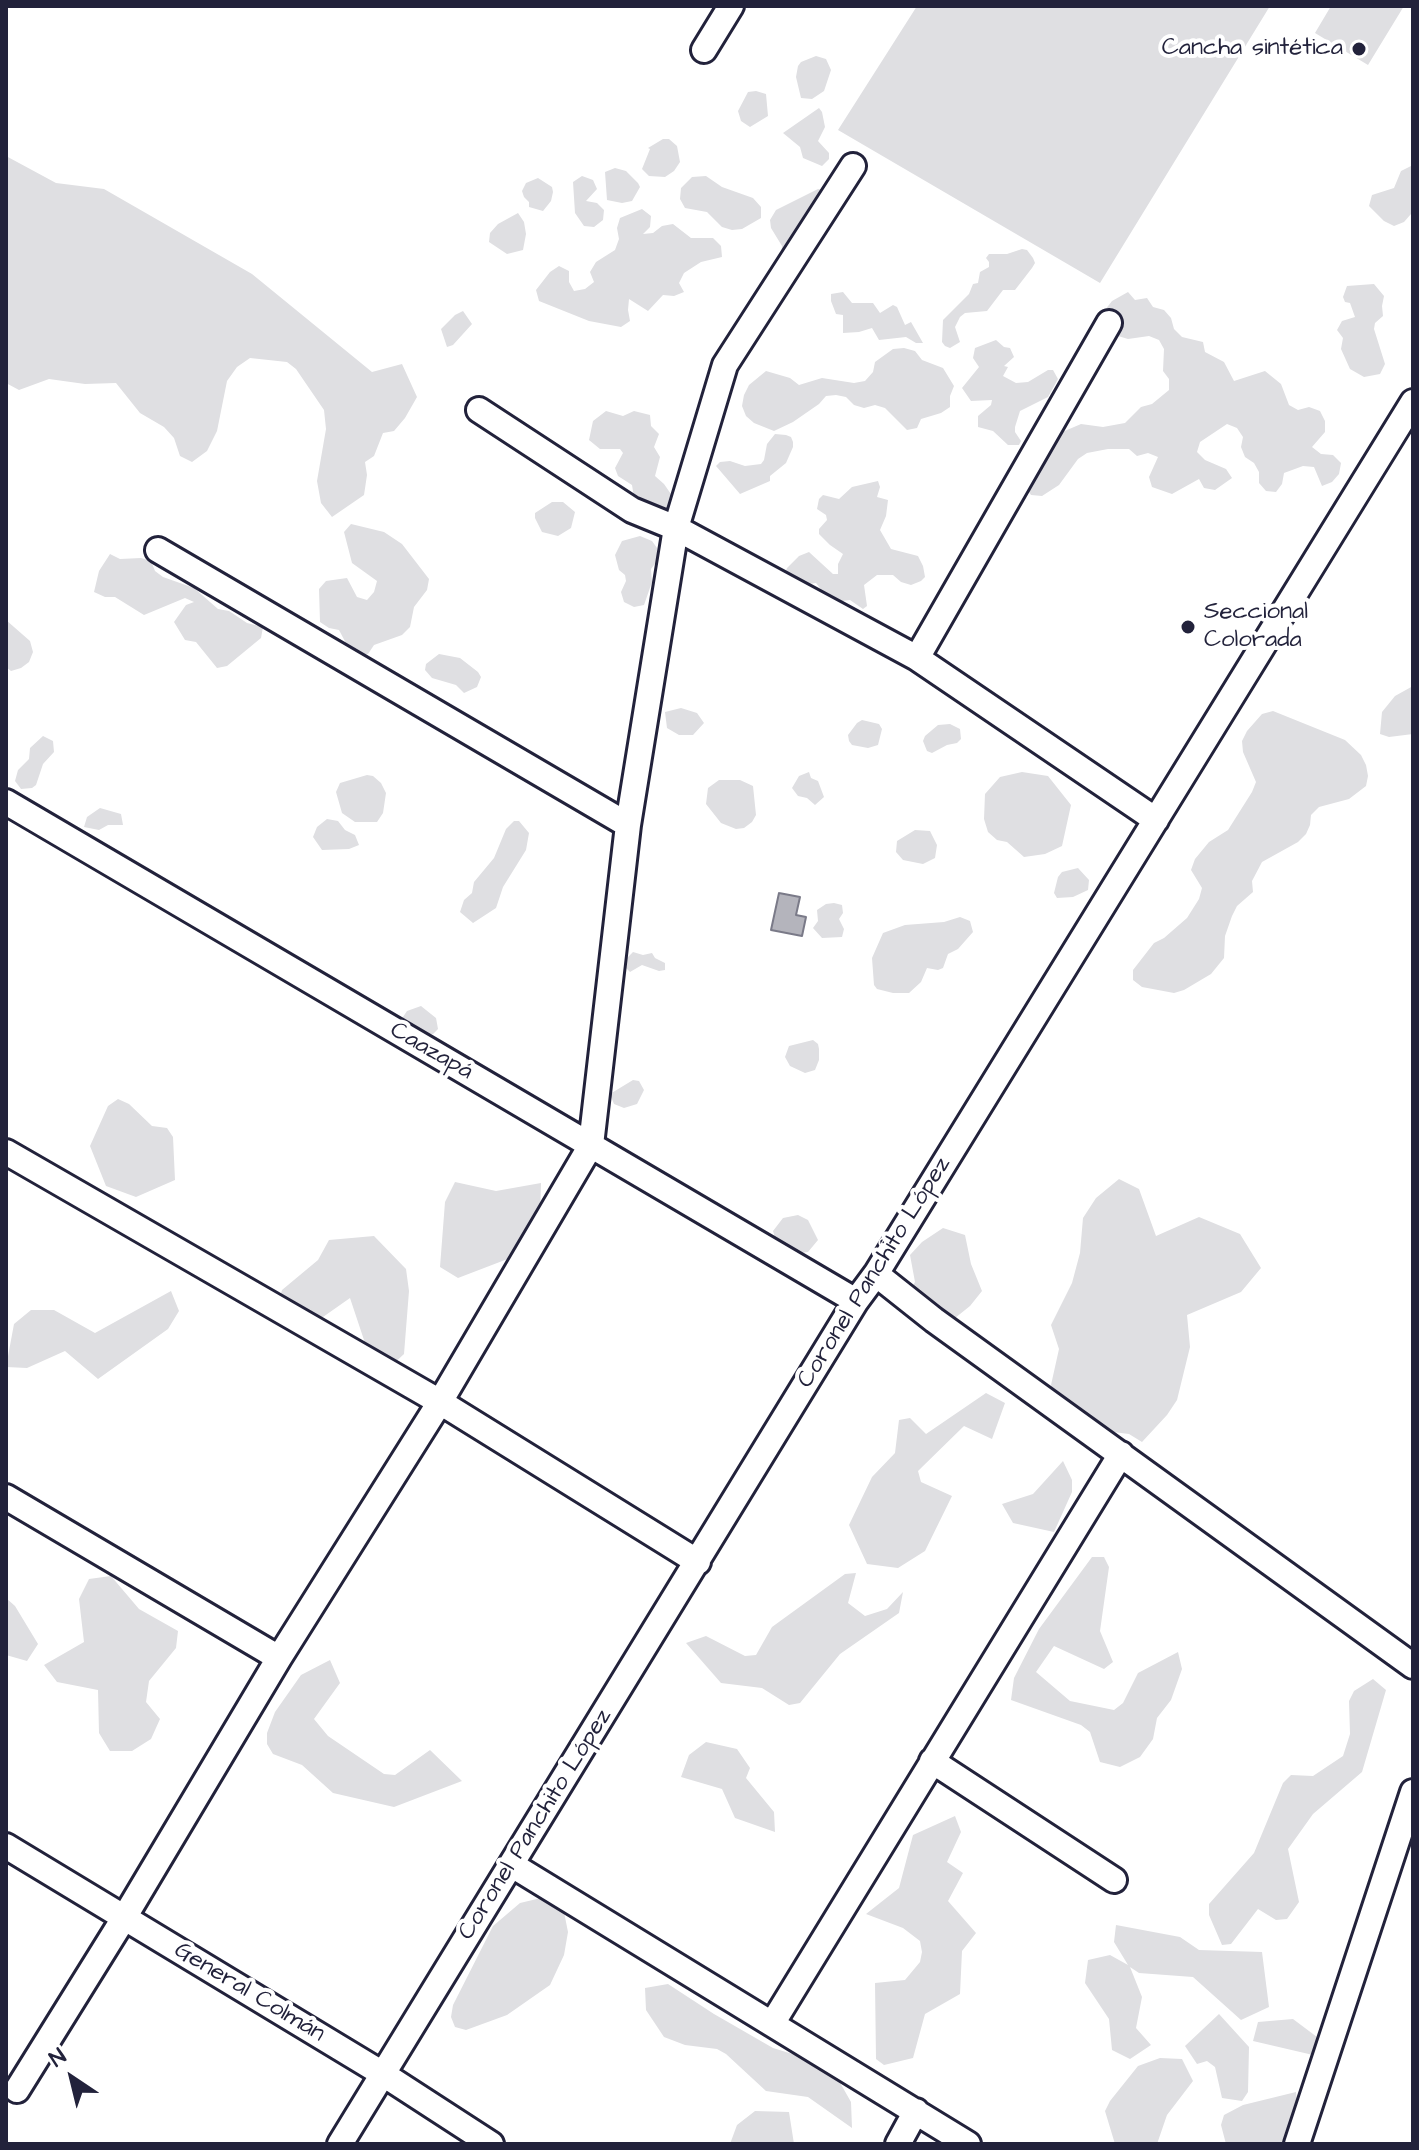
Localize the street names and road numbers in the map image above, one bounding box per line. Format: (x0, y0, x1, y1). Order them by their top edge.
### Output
street label: Caazapá (384, 1017, 478, 1087)
street label: Coronel Panchito López (792, 1152, 958, 1394)
street label: Coronel Panchito López (453, 1704, 619, 1946)
street label: General Colmán (168, 1937, 330, 2049)

